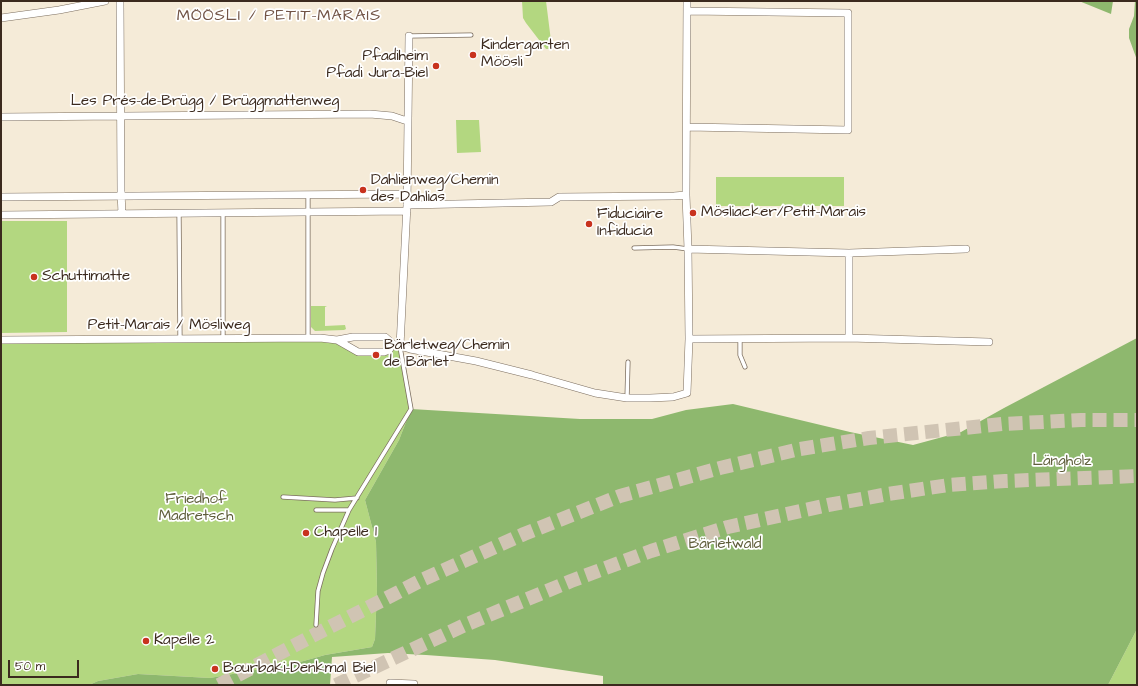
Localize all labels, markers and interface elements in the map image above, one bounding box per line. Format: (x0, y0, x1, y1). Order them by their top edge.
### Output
district label: MÖÖSLI / PETIT-MARAIS (177, 7, 381, 27)
place label: Kindergarten Möösli (481, 37, 569, 72)
place label: Pfadiheim Pfadi Jura-Biel (326, 48, 428, 83)
marker: Kindergarten Möösli (468, 50, 478, 60)
marker: Pfadiheim Pfadi Jura-Biel (431, 61, 441, 71)
street label: Les Prés-de-Brügg / Brüggmattenweg (71, 93, 339, 111)
place label: Dahlienweg/Chemin des Dahlias (371, 172, 498, 207)
marker: Dahlienweg/Chemin des Dahlias (358, 185, 368, 195)
place label: Mösliacker/Petit-Marais (701, 204, 866, 222)
place label: Fiduciaire Infiducia (597, 206, 663, 241)
marker: Mösliacker/Petit-Marais (688, 208, 698, 218)
marker: Fiduciaire Infiducia (584, 219, 594, 229)
place label: Schuttimatte (42, 268, 130, 286)
marker: Schuttimatte (29, 272, 39, 282)
street label: Petit-Marais / Mösliweg (88, 317, 250, 335)
place label: Bärletweg/Chemin de Bärlet (384, 337, 510, 372)
marker: Bärletweg/Chemin de Bärlet (371, 350, 381, 360)
park label: Längholz (1033, 453, 1091, 471)
park label: Friedhof Madretsch (159, 491, 233, 526)
place label: Chapelle 1 (314, 524, 377, 542)
marker: Chapelle 1 (301, 528, 311, 538)
park label: Bärletwald (689, 536, 761, 554)
place label: Kapelle 2 (154, 632, 215, 650)
marker: Kapelle 2 (141, 636, 151, 646)
scale bar (10, 652, 81, 678)
text: 50 m (15, 658, 45, 675)
place label: Bourbaki-Denkmal Biel (223, 660, 376, 678)
marker: Bourbaki-Denkmal Biel (210, 664, 220, 674)

